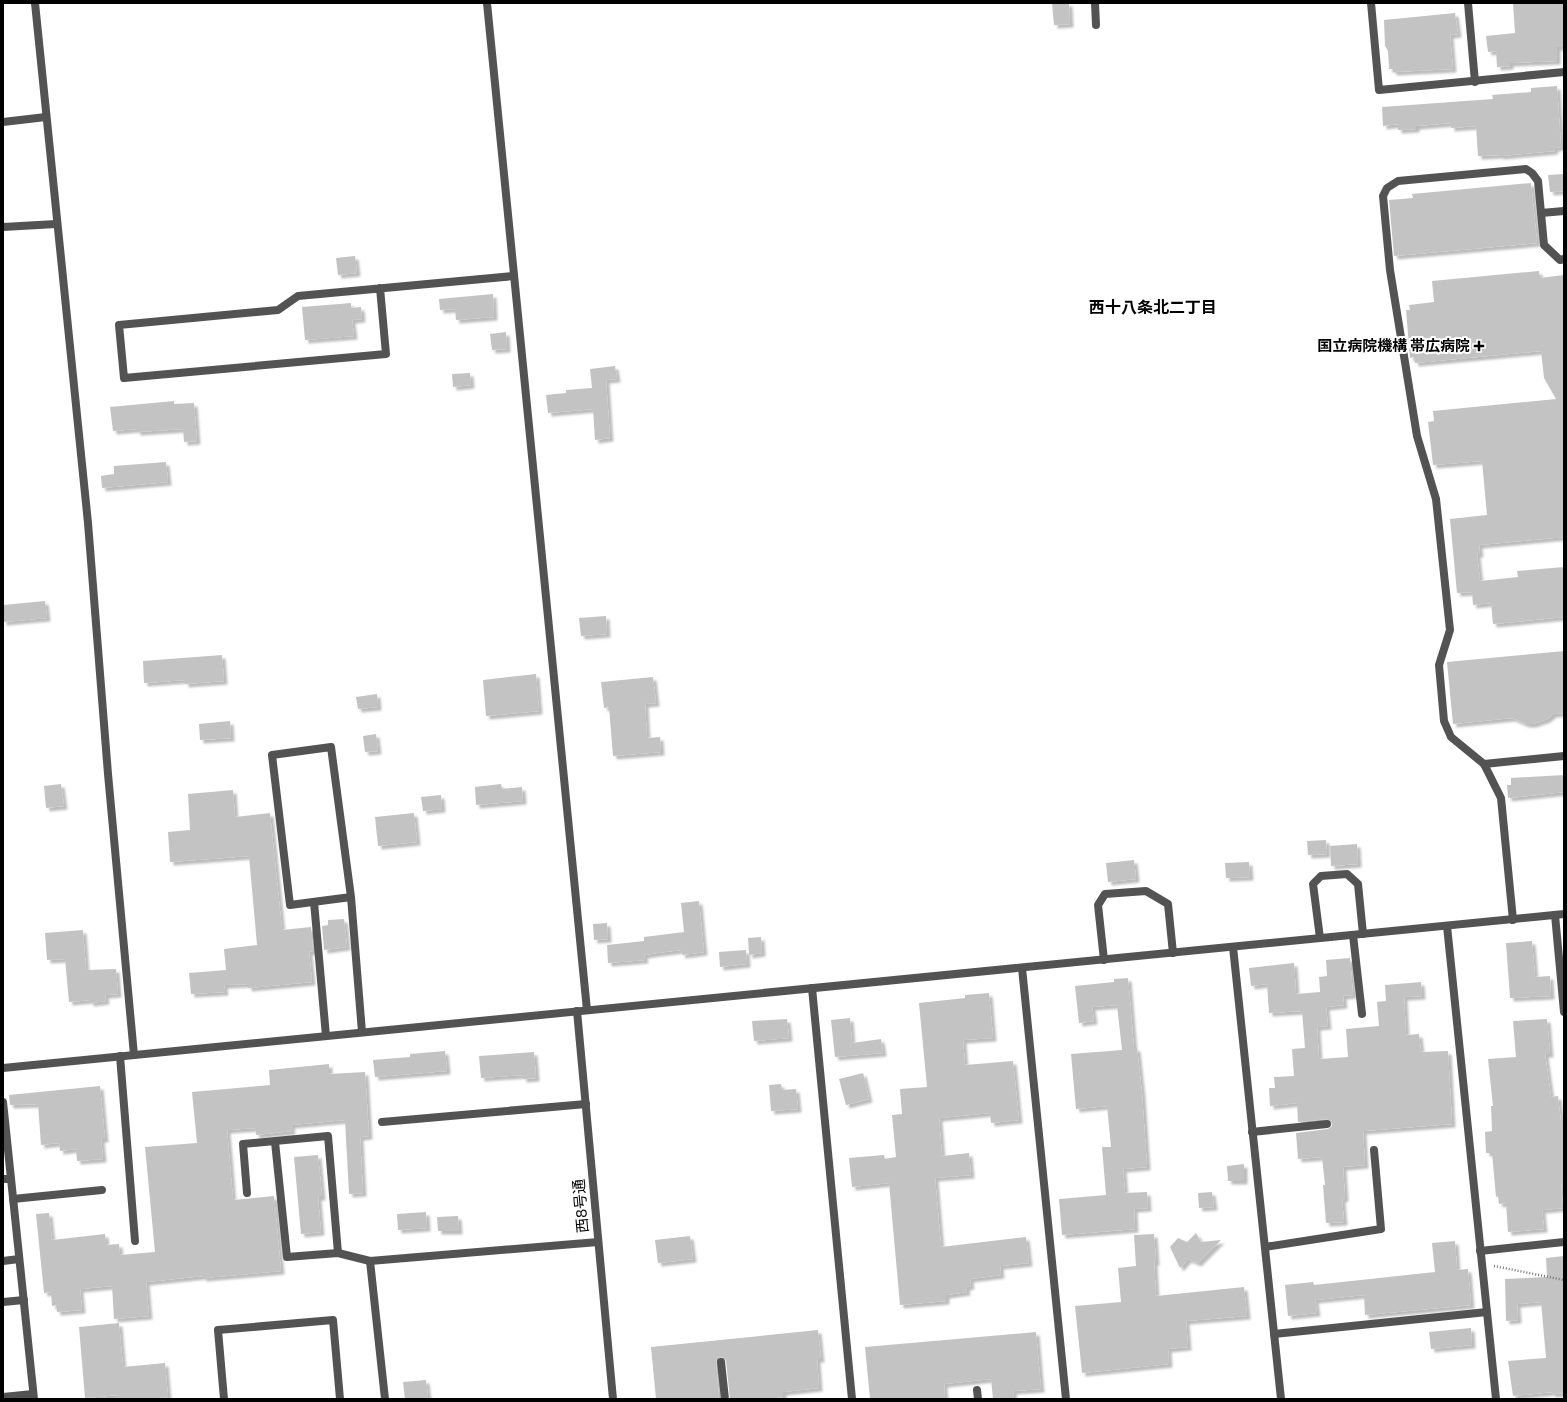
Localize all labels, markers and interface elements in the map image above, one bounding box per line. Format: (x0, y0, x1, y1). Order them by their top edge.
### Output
district label: 西十八条北二丁目 (1089, 297, 1217, 316)
place label: 国立病院機構 帯広病院 (1317, 336, 1470, 354)
marker: 国立病院機構 帯広病院 (1473, 340, 1485, 352)
street label: 西8号通 (569, 1178, 591, 1234)

